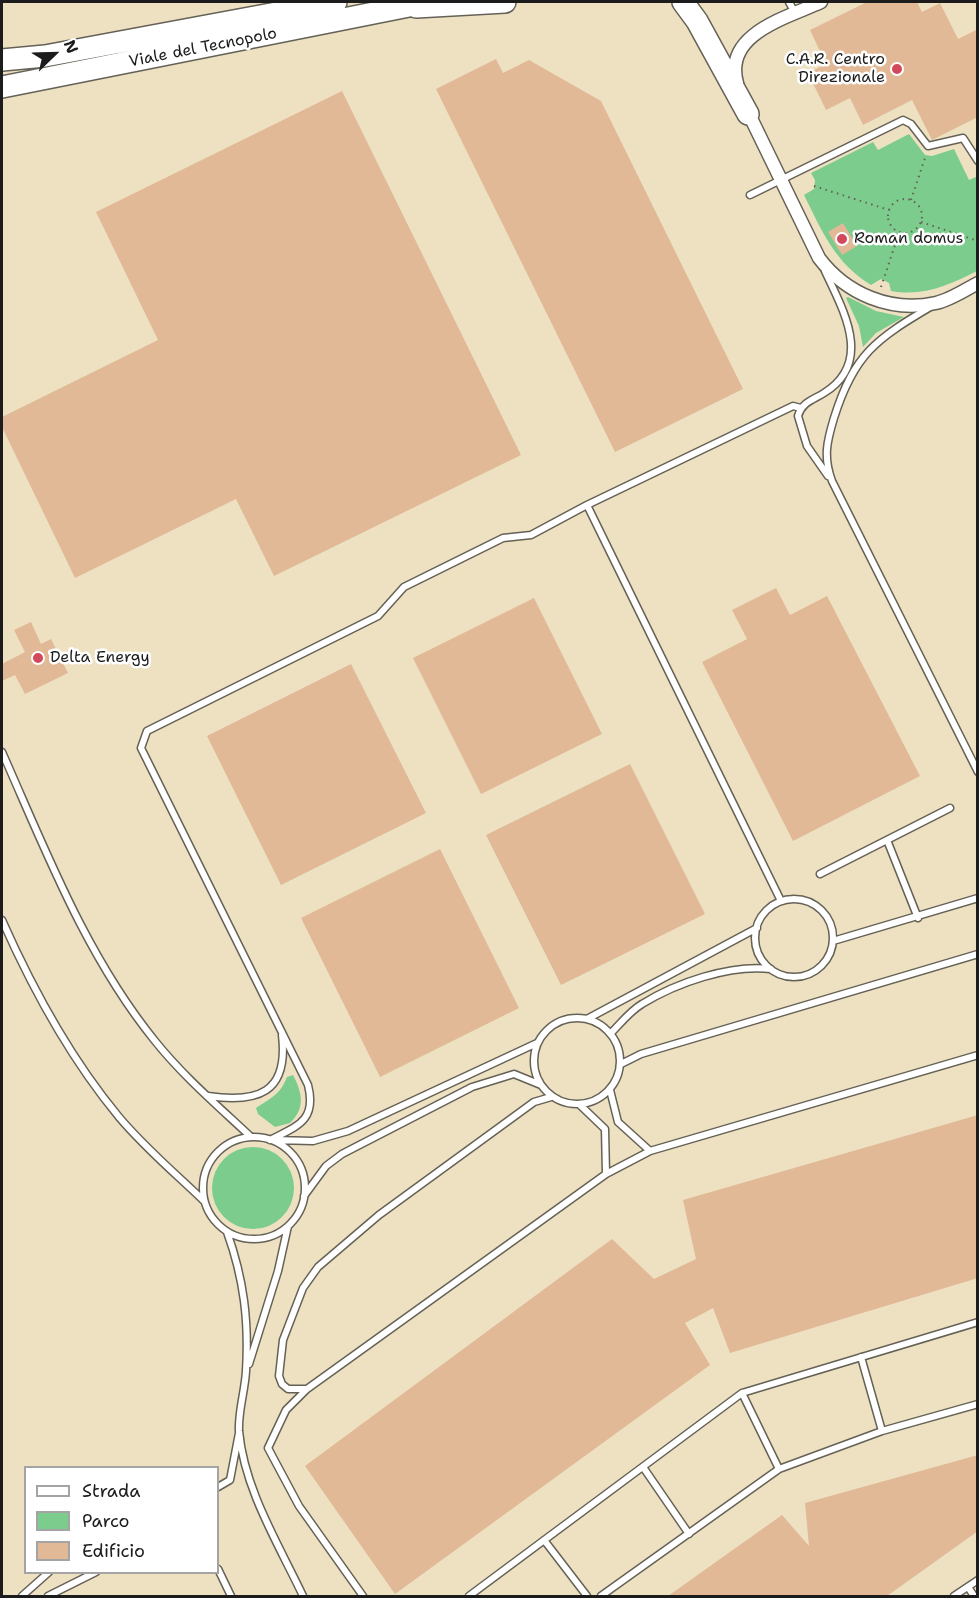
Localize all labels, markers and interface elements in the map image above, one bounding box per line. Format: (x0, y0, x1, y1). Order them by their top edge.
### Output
north arrow (24, 24, 84, 84)
street label: Viale del Tecnopolo (127, 24, 279, 72)
text: N (59, 37, 83, 57)
place label: C.A.R. Centro Direzionale (786, 50, 885, 88)
marker: C.A.R. Centro Direzionale (890, 62, 904, 76)
place label: Roman domus (854, 229, 963, 249)
marker: Roman domus (835, 232, 849, 246)
place label: Delta Energy (50, 648, 150, 668)
marker: Delta Energy (31, 651, 45, 665)
legend (24, 1466, 219, 1574)
text: Strada (82, 1479, 141, 1503)
text: Parco (82, 1509, 130, 1533)
text: Edificio (82, 1539, 145, 1563)

